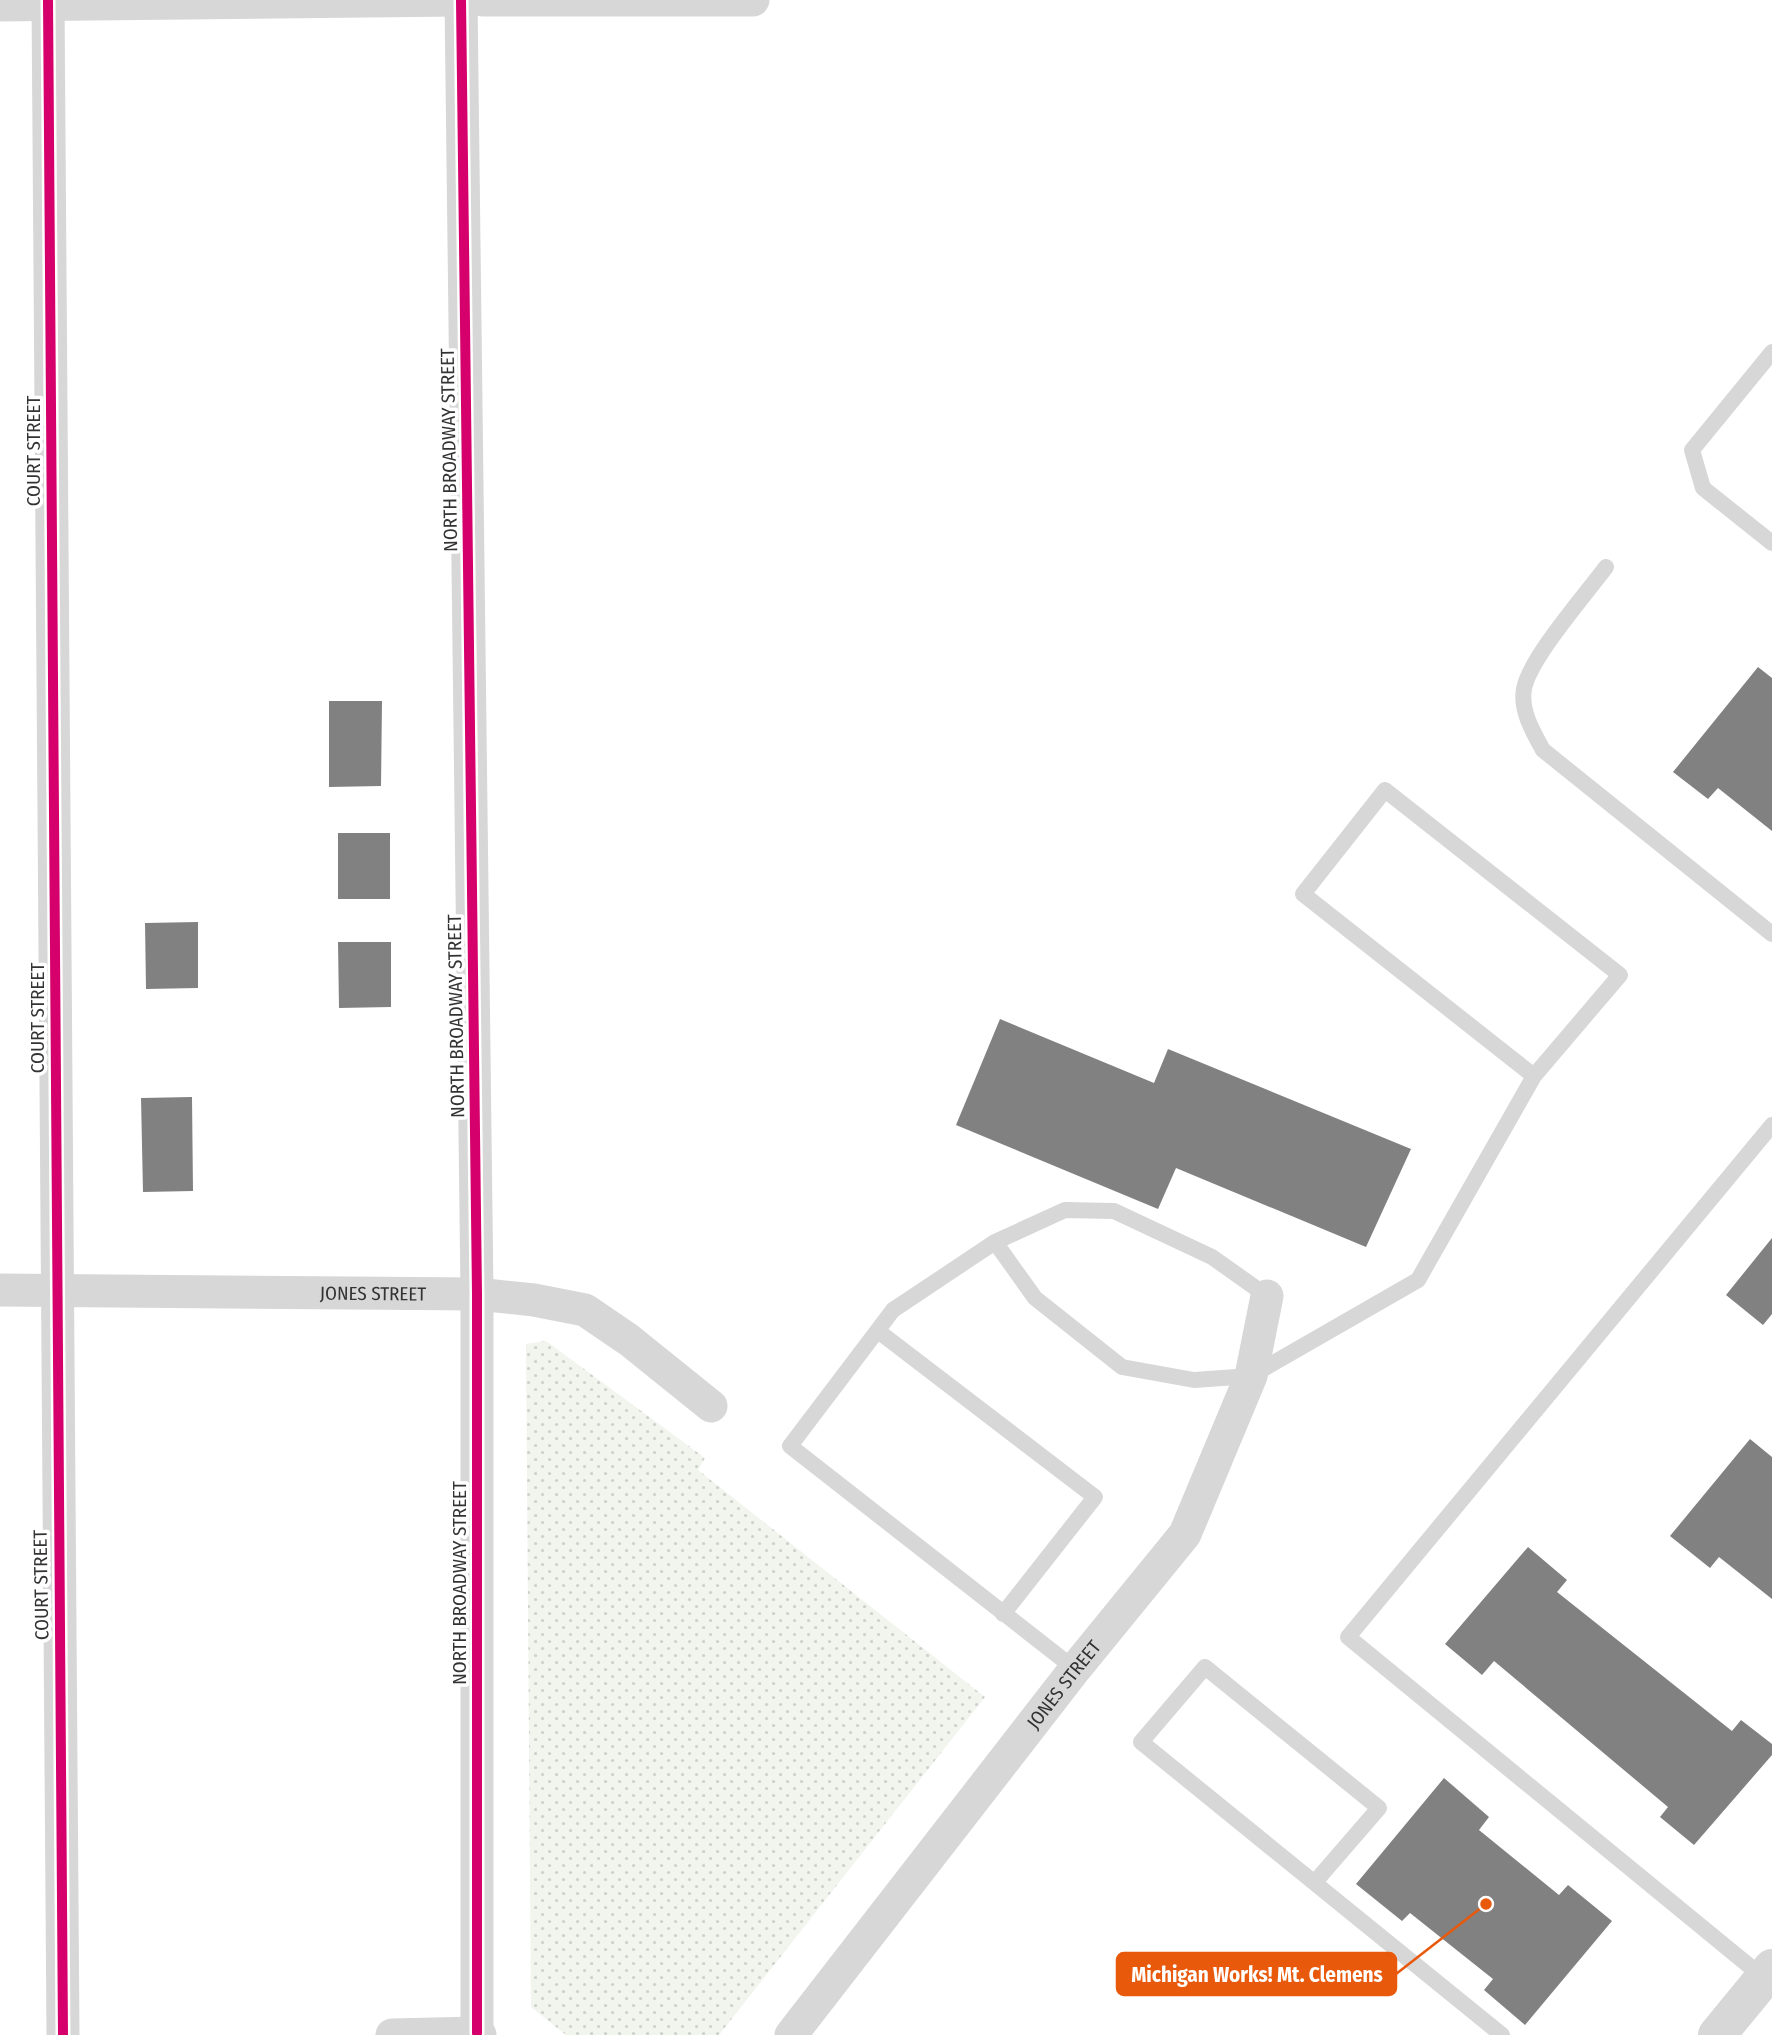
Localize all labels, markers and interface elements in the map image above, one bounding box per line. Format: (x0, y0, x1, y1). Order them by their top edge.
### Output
street label: NORTH BROADWAY STREET (436, 348, 462, 552)
street label: COURT STREET (22, 396, 45, 506)
street label: NORTH BROADWAY STREET (443, 914, 469, 1118)
street label: COURT STREET (26, 963, 49, 1073)
street label: JONES STREET (320, 1281, 426, 1305)
street label: NORTH BROADWAY STREET (448, 1481, 471, 1685)
street label: COURT STREET (29, 1529, 53, 1640)
street label: JONES STREET (1022, 1635, 1105, 1733)
callout: Michigan Works! Mt. Clemens (1117, 1953, 1396, 1995)
text: Michigan Works! Mt. Clemens (1131, 1962, 1383, 1988)

